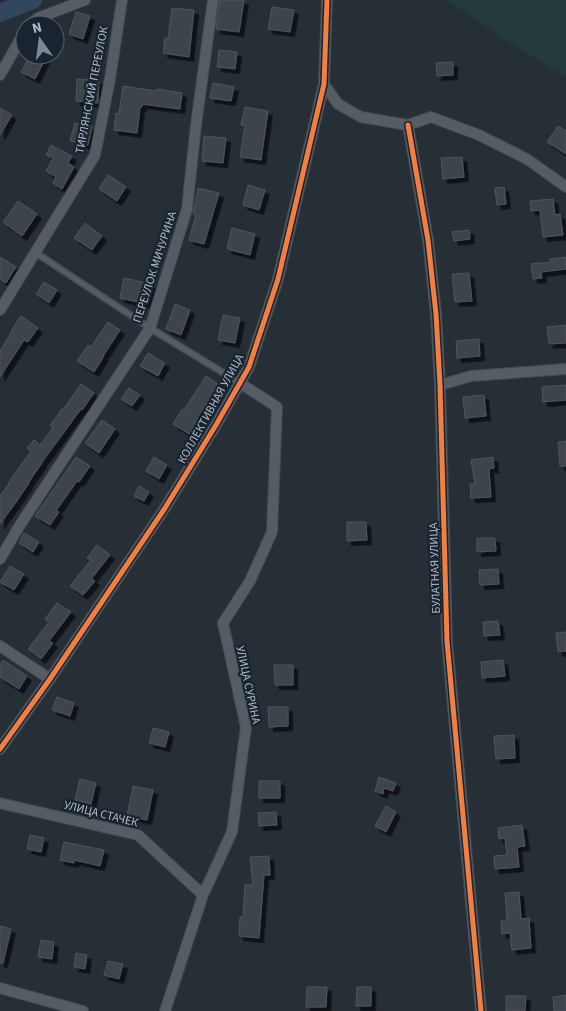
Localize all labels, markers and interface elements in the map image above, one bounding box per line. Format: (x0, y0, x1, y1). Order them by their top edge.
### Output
north arrow (15, 15, 65, 65)
text: N (30, 18, 44, 39)
street label: ТИРЛЯНСКИЙ ПЕРЕУЛОК (71, 25, 113, 155)
street label: ПЕРЕУЛОК МИЧУРИНА (129, 209, 181, 325)
street label: КОЛЛЕКТИВНАЯ УЛИЦА (174, 351, 249, 467)
street label: БУЛАТНАЯ УЛИЦА (425, 522, 445, 614)
street label: УЛИЦА СУРИНА (231, 644, 265, 726)
street label: УЛИЦА СТАЧЕК (62, 797, 140, 831)

